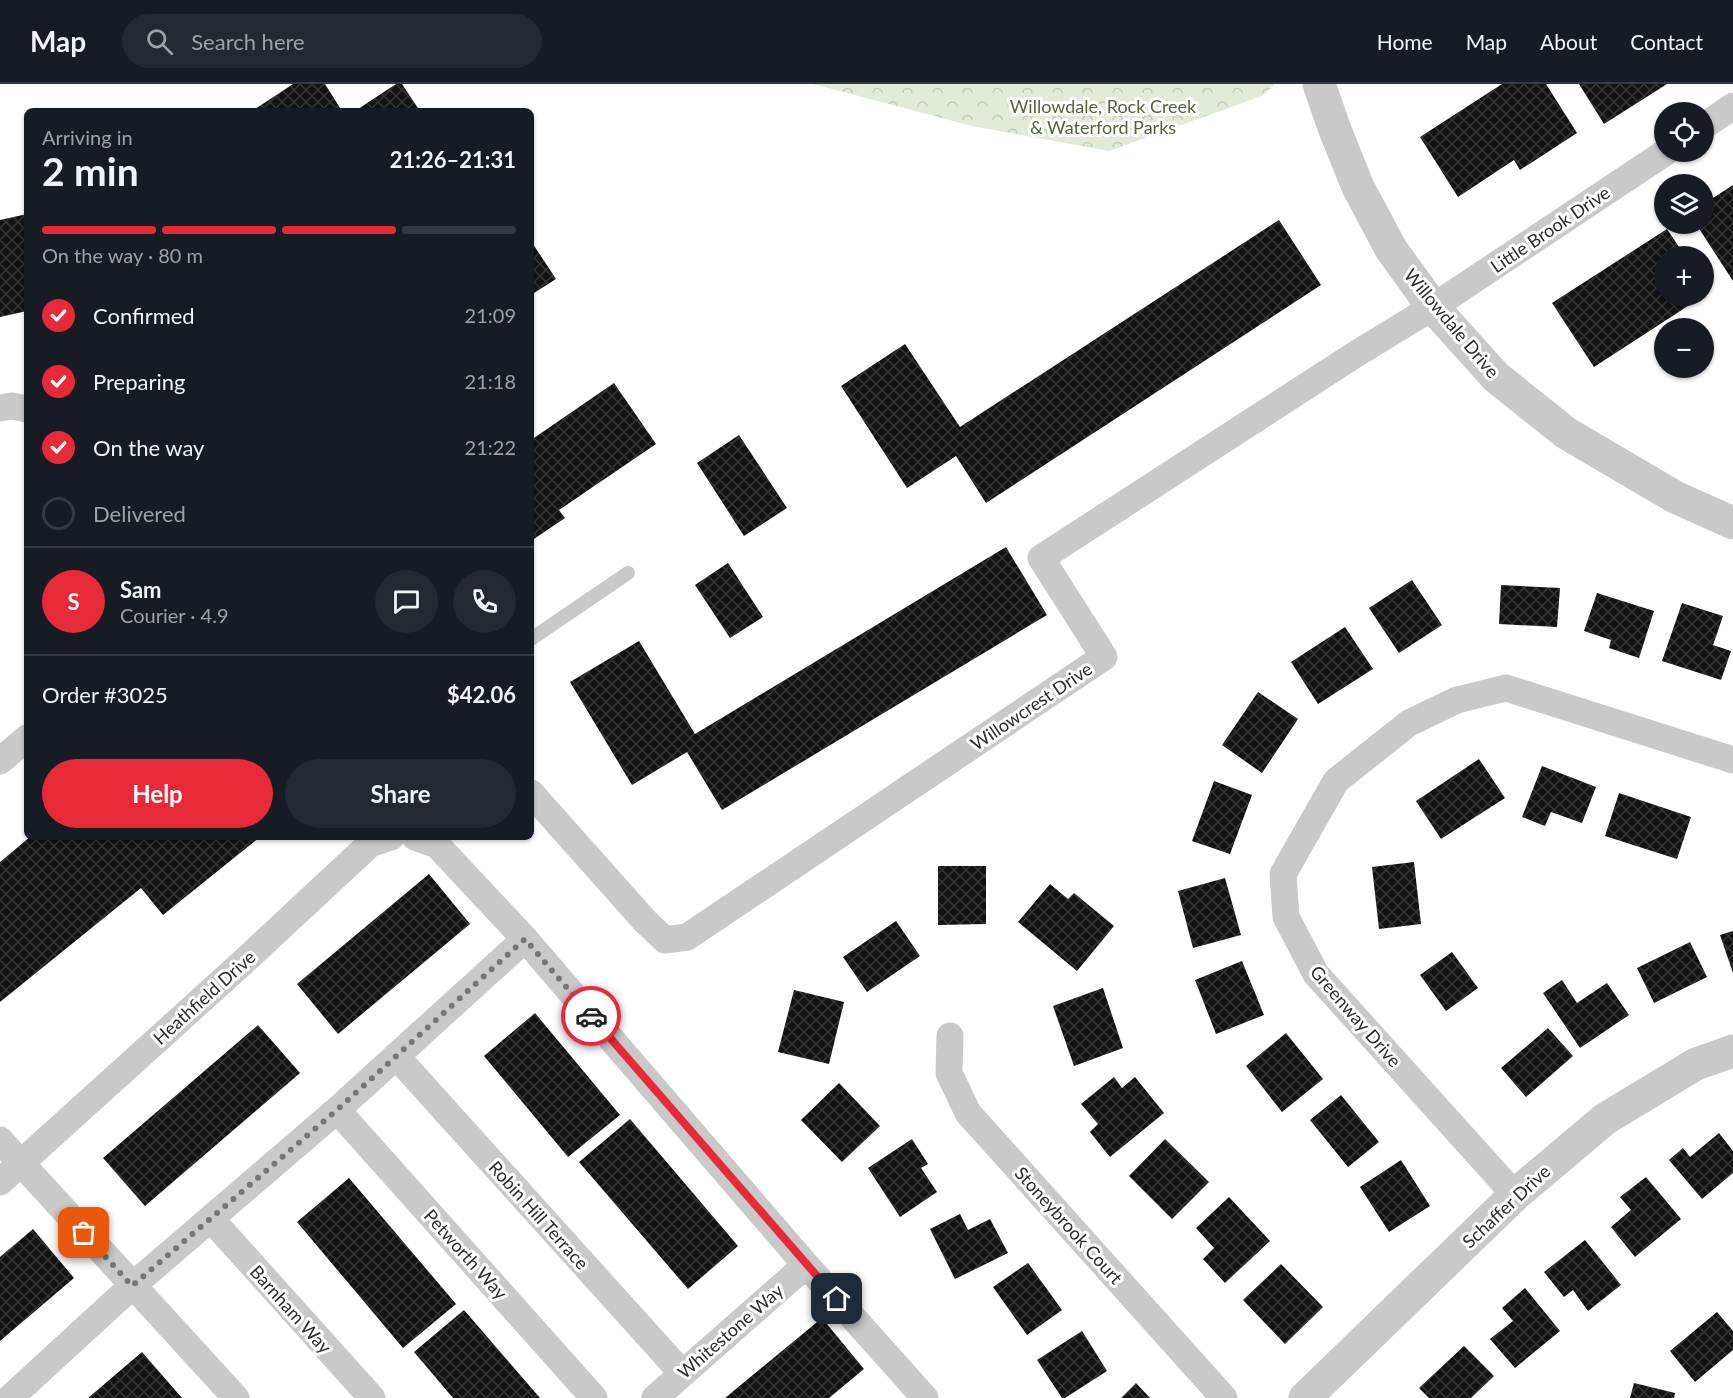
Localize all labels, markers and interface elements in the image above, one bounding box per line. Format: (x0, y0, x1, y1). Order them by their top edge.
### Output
search box (122, 14, 542, 68)
text: Map (30, 24, 86, 58)
icon: search (143, 25, 176, 58)
text: Search here (191, 28, 305, 55)
text: Home (1377, 29, 1433, 54)
text: Map (1466, 29, 1507, 54)
text: About (1540, 29, 1597, 54)
text: Contact (1630, 29, 1703, 54)
park label: Willowdale, Rock Creek & Waterford Parks (1010, 95, 1197, 138)
map controls (1654, 102, 1714, 378)
button: locate (1654, 102, 1714, 162)
text: Arriving in (42, 125, 133, 149)
text: 21:26–21:31 (390, 146, 516, 173)
text: 2 min (42, 148, 139, 194)
button: layers (1654, 174, 1714, 234)
street label: Little Brook Drive (1486, 181, 1614, 277)
text: On the way · 80 m (42, 243, 203, 267)
button: + (1654, 246, 1714, 306)
street label: Willowdale Drive (1400, 264, 1504, 382)
icon: check (42, 299, 75, 332)
text: Confirmed (93, 302, 195, 329)
text: 21:09 (465, 303, 516, 327)
button: − (1654, 318, 1714, 378)
icon: check (42, 365, 75, 398)
text: Preparing (93, 368, 185, 395)
text: 21:18 (465, 369, 516, 393)
icon: check (42, 431, 75, 464)
text: On the way (93, 434, 204, 461)
text: 21:22 (465, 435, 516, 459)
text: Delivered (93, 500, 186, 527)
button: chat (375, 570, 438, 633)
button: phone (453, 570, 516, 633)
text: Sam (120, 576, 162, 603)
text: S (67, 588, 80, 615)
text: Courier · 4.9 (120, 603, 229, 627)
street label: Willowcrest Drive (966, 657, 1096, 755)
text: Order #3025 (42, 681, 168, 708)
text: $42.06 (447, 681, 516, 708)
button: Help (42, 759, 273, 828)
button: Share (285, 759, 516, 828)
street label: Heathfield Drive (148, 945, 260, 1049)
street label: Greenway Drive (1306, 961, 1406, 1071)
courier (561, 986, 621, 1046)
icon: car (575, 1000, 608, 1033)
street label: Robin Hill Terrace (485, 1156, 593, 1274)
street label: Schaffer Drive (1458, 1160, 1554, 1252)
street label: Stoneybrook Court (1011, 1162, 1128, 1289)
street label: Petworth Way (420, 1204, 513, 1304)
pin (58, 1207, 109, 1258)
icon: bag (67, 1216, 100, 1249)
street label: Barnham Way (246, 1260, 337, 1358)
pin (811, 1273, 862, 1324)
street label: Whitestone Way (673, 1279, 788, 1383)
icon: home (820, 1282, 853, 1315)

